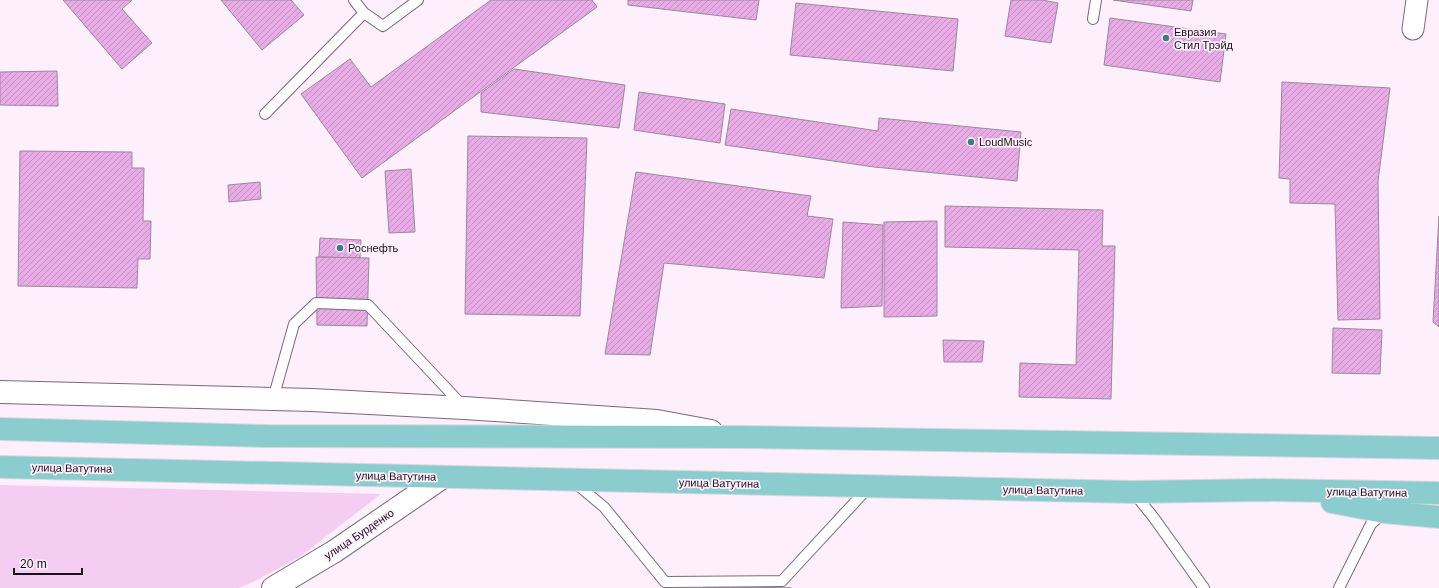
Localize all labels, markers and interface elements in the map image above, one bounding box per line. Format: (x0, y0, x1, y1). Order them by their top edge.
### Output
place label: Евразия Стил Трэйд (1174, 26, 1234, 51)
marker: Евразия Стил Трэйд (1161, 33, 1171, 43)
place label: LoudMusic (979, 136, 1033, 148)
marker: LoudMusic (966, 137, 976, 147)
place label: Роснефть (348, 242, 399, 254)
marker: Роснефть (335, 243, 345, 253)
street label: улица Ватутина (32, 461, 113, 475)
street label: улица Ватутина (356, 469, 437, 483)
street label: улица Ватутина (679, 476, 760, 490)
street label: улица Ватутина (1003, 483, 1084, 497)
street label: улица Ватутина (1327, 485, 1408, 499)
street label: улица Бурденко (322, 506, 396, 562)
scale bar (14, 550, 82, 576)
text: 20 m (20, 557, 47, 571)

